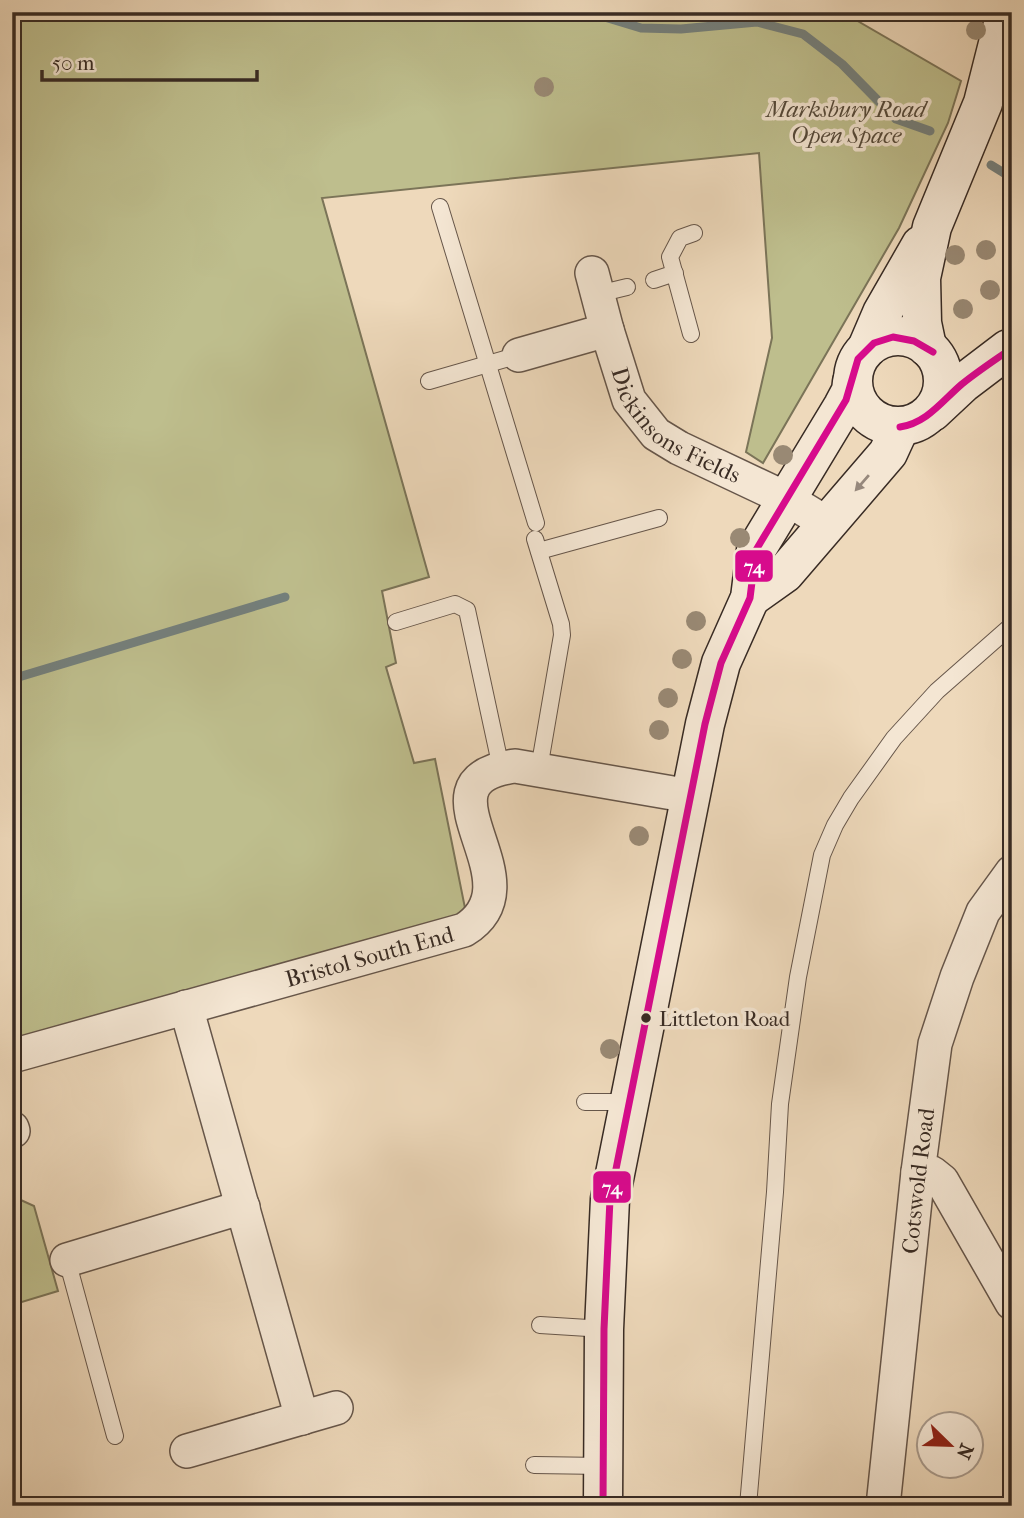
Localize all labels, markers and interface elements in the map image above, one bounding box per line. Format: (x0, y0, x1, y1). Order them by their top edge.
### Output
scale bar (42, 38, 257, 82)
text: 50 m (52, 51, 95, 75)
park label: Marksbury Road Open Space (764, 96, 929, 149)
street label: Dickinsons Fields (606, 364, 745, 489)
one-way arrow (854, 474, 870, 492)
line badge: 74 (734, 549, 774, 583)
text: 74 (743, 556, 765, 578)
street label: Bristol South End (282, 920, 457, 993)
place label: Littleton Road (659, 1007, 791, 1031)
marker: Littleton Road (639, 1011, 653, 1025)
street label: Cotswold Road (897, 1106, 940, 1255)
line badge: 74 (592, 1170, 632, 1204)
text: 74 (601, 1177, 623, 1199)
north arrow (916, 1410, 986, 1480)
text: N (952, 1440, 978, 1463)

